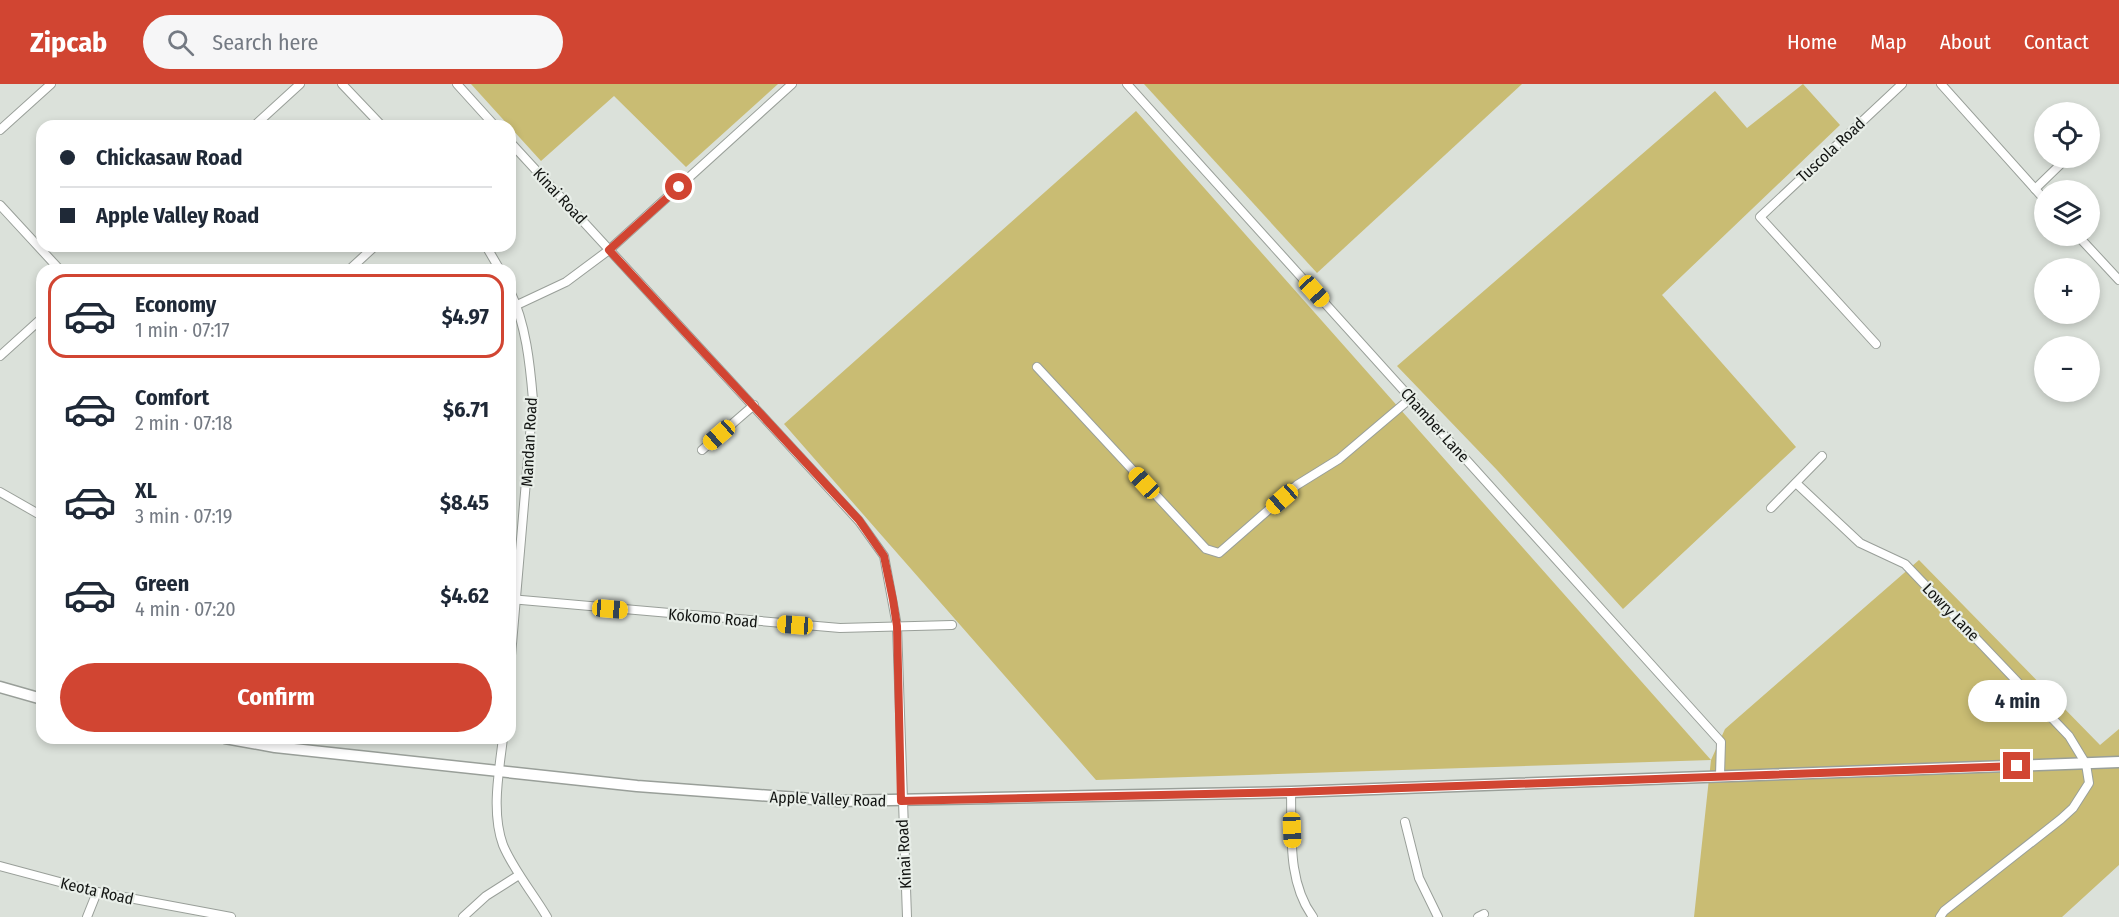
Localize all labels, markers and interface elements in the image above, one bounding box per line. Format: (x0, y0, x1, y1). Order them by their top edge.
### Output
search box (143, 15, 563, 69)
text: Zipcab (30, 26, 107, 59)
icon: search (164, 26, 197, 59)
text: Search here (212, 29, 318, 56)
text: Home (1787, 29, 1837, 55)
text: Map (1870, 29, 1907, 55)
text: About (1940, 29, 1991, 55)
text: Contact (2024, 29, 2089, 55)
map controls (2034, 102, 2100, 402)
button: locate (2034, 102, 2100, 168)
street label: Tuscola Road (1793, 114, 1869, 186)
text: Chickasaw Road (96, 144, 242, 171)
street label: Kinai Road (529, 164, 591, 228)
route start (665, 173, 692, 200)
button: layers (2034, 180, 2100, 246)
text: Apple Valley Road (96, 202, 259, 229)
button: + (2034, 258, 2100, 324)
car (1295, 272, 1333, 310)
icon: car (63, 289, 117, 343)
text: Economy (135, 291, 216, 318)
text: $4.97 (442, 303, 489, 330)
text: 1 min · 07:17 (135, 318, 230, 342)
button: − (2034, 336, 2100, 402)
icon: car (63, 382, 117, 436)
text: Comfort (135, 384, 209, 411)
street label: Chamber Lane (1397, 384, 1473, 466)
text: $6.71 (443, 396, 489, 423)
street label: Mandan Road (517, 397, 541, 487)
text: 2 min · 07:18 (135, 411, 233, 435)
car (700, 416, 738, 454)
car (1125, 464, 1163, 502)
icon: car (63, 475, 117, 529)
text: XL (135, 477, 157, 504)
car (1263, 480, 1301, 518)
text: $8.45 (440, 489, 489, 516)
text: 3 min · 07:19 (135, 504, 232, 528)
icon: car (63, 568, 117, 622)
text: Green (135, 570, 189, 597)
street label: Lowry Lane (1919, 579, 1983, 645)
text: $4.62 (440, 582, 489, 609)
text: 4 min · 07:20 (135, 597, 236, 621)
car (591, 598, 629, 620)
street label: Kokomo Road (667, 605, 759, 631)
car (776, 615, 814, 635)
button: Confirm (60, 663, 492, 732)
callout: 4 min (1968, 679, 2066, 721)
text: 4 min (1995, 689, 2040, 713)
route end (2003, 752, 2030, 779)
street label: Apple Valley Road (769, 787, 887, 811)
car (1282, 812, 1302, 848)
street label: Kinai Road (893, 819, 915, 889)
street label: Keota Road (59, 873, 135, 909)

